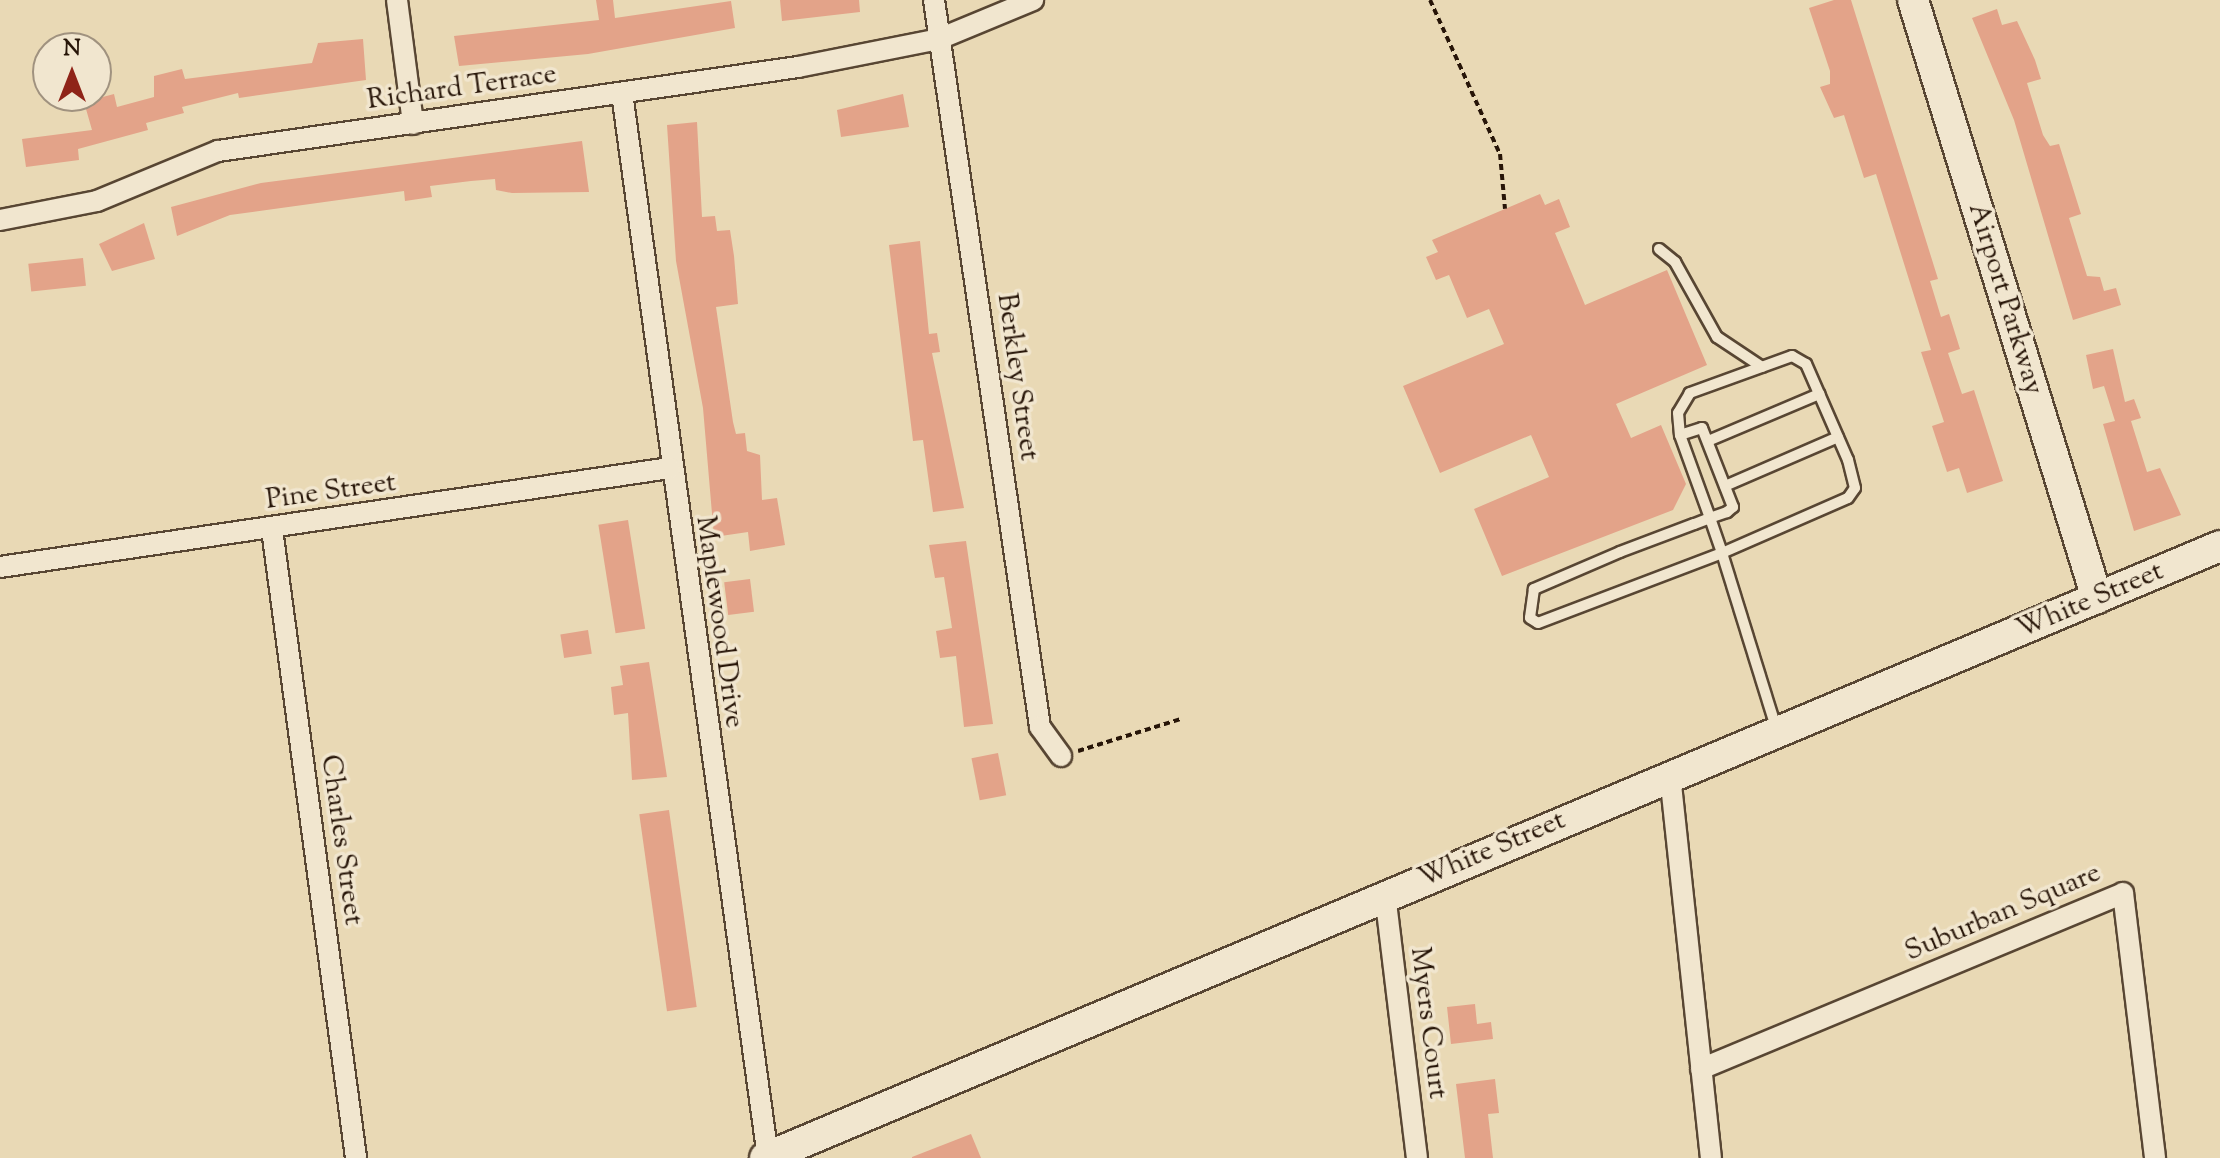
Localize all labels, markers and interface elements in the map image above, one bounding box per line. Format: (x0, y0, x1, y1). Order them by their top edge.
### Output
north arrow (32, 32, 112, 112)
text: N (63, 34, 81, 66)
street label: Richard Terrace (365, 58, 559, 118)
street label: Airport Parkway (1960, 199, 2050, 399)
street label: Berkley Street (989, 291, 1045, 463)
street label: Pine Street (264, 466, 398, 518)
street label: Maplewood Drive (687, 514, 751, 730)
street label: White Street (2012, 555, 2168, 647)
street label: Charles Street (312, 753, 370, 927)
street label: White Street (1414, 804, 1570, 896)
street label: Suburban Square (1900, 857, 2106, 969)
street label: Myers Court (1402, 945, 1454, 1101)

